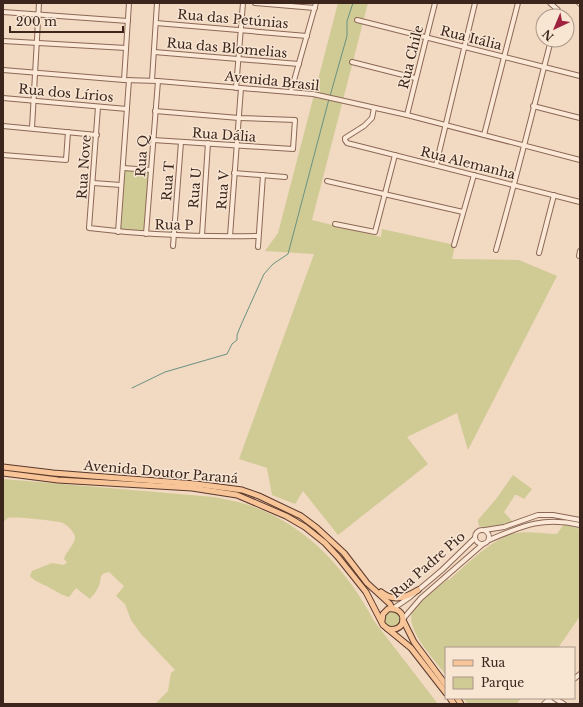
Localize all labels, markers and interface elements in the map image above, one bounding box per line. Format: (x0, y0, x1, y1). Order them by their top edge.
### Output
street label: Rua das Petúnias (177, 6, 289, 32)
scale bar (10, 8, 123, 34)
north arrow (535, 8, 575, 48)
text: 200 m (16, 14, 57, 29)
street label: Rua Itália (438, 22, 504, 54)
street label: Rua Chile (395, 23, 427, 91)
text: N (539, 26, 557, 44)
street label: Rua das Blomelias (166, 34, 288, 62)
street label: Avenida Brasil (223, 67, 320, 94)
street label: Rua dos Lírios (18, 80, 114, 106)
street label: Rua Dália (191, 124, 257, 146)
street label: Rua Nove (73, 134, 95, 200)
street label: Rua Q (132, 134, 152, 178)
street label: Rua Alemanha (419, 143, 518, 183)
street label: Rua T (158, 160, 178, 201)
street label: Rua U (185, 167, 205, 209)
street label: Rua V (213, 169, 233, 210)
street label: Rua P (155, 216, 194, 234)
street label: Avenida Doutor Paraná (82, 457, 240, 487)
street label: Rua Padre Pio (387, 528, 469, 602)
legend (445, 647, 575, 699)
text: Rua (481, 655, 505, 670)
text: Parque (481, 675, 524, 690)

